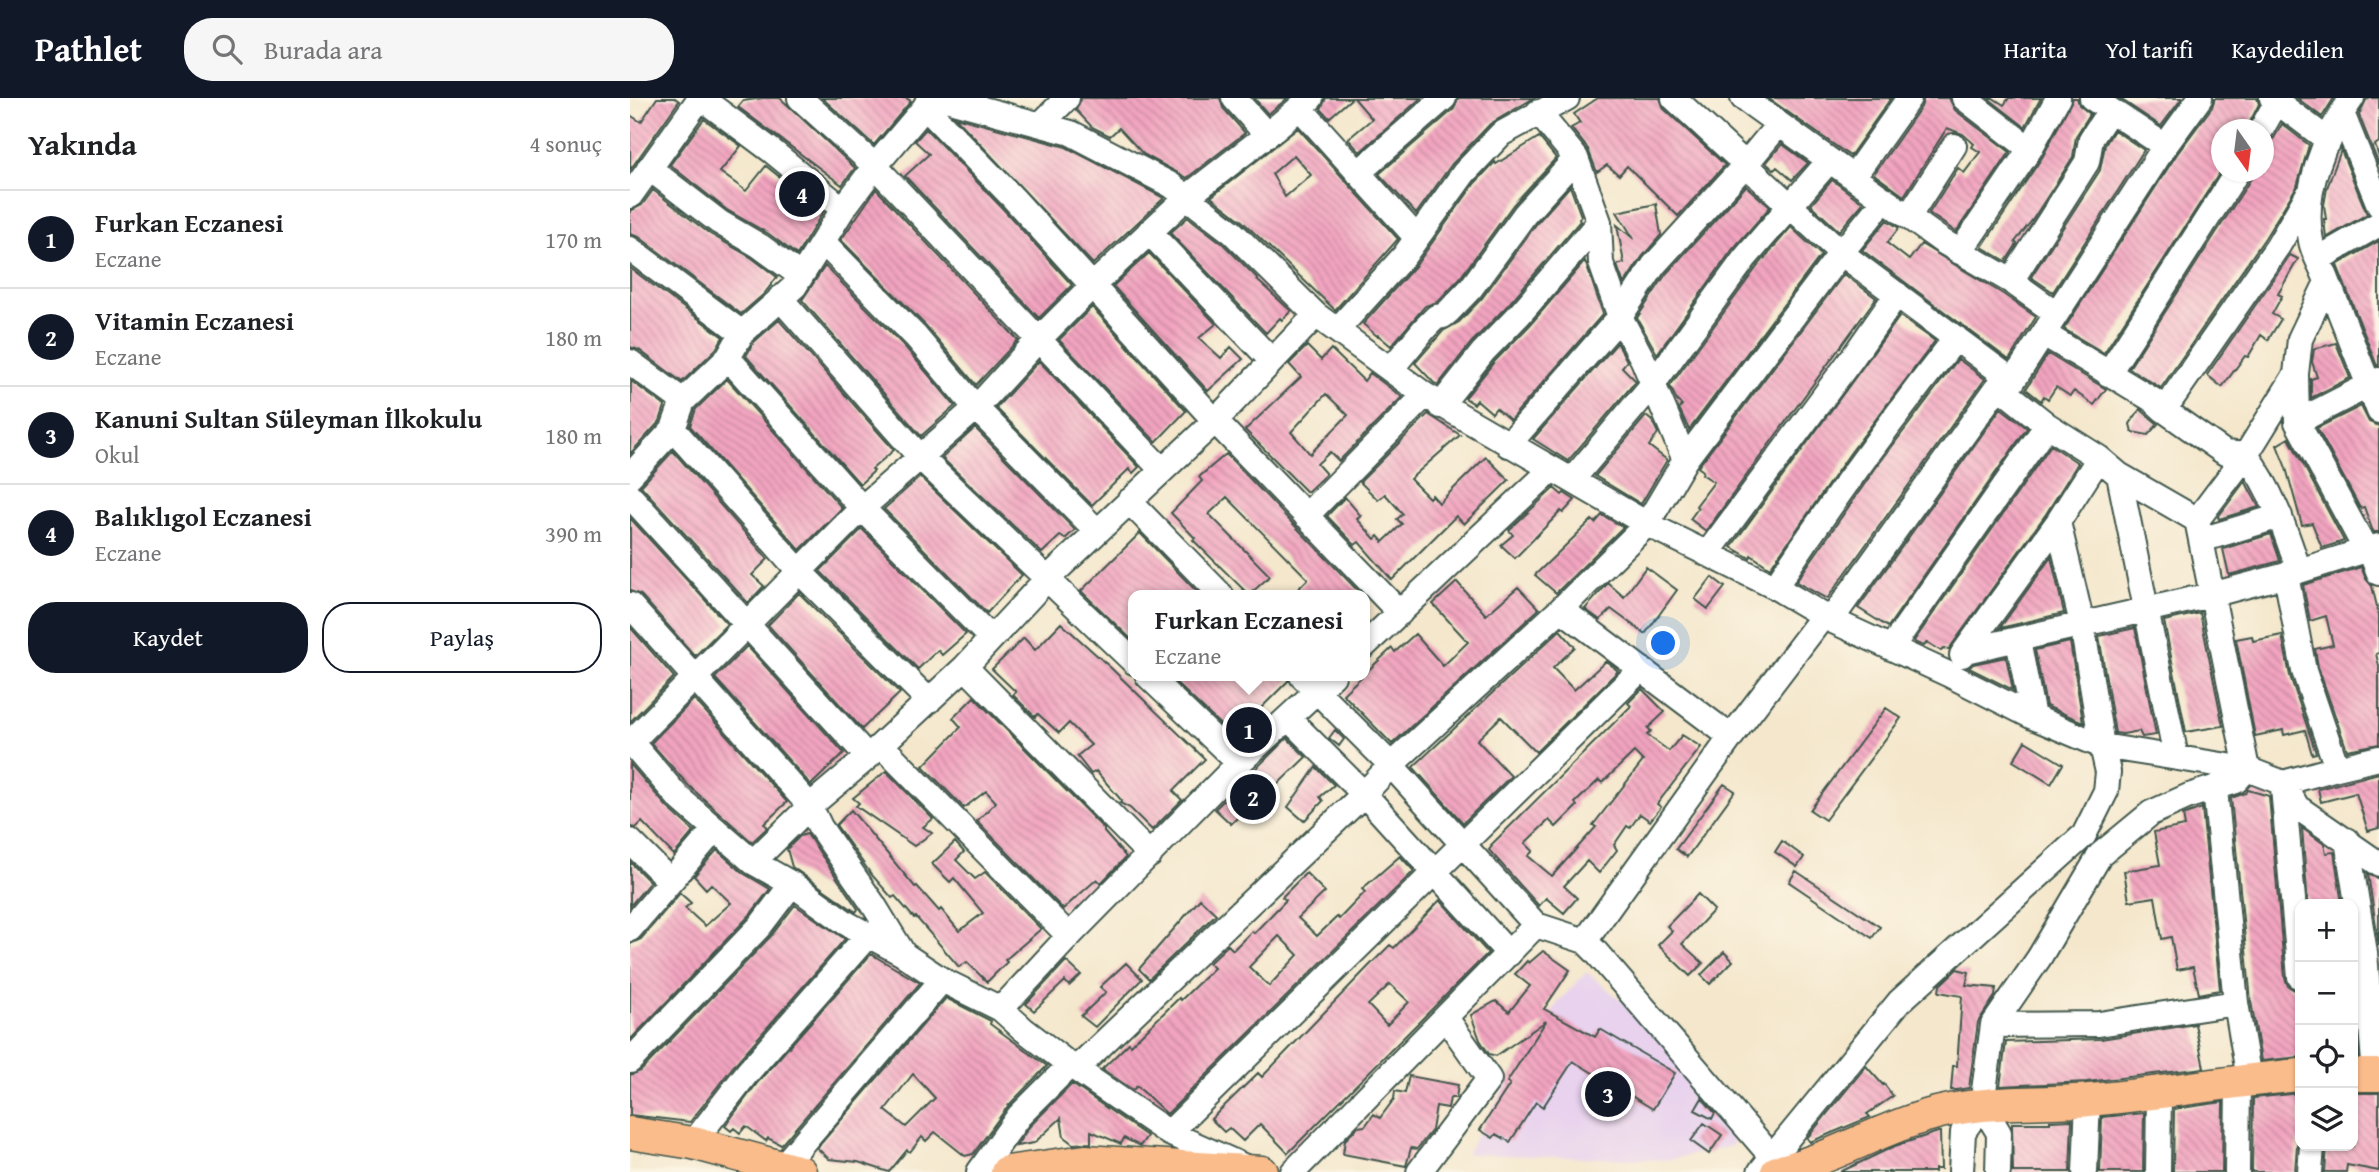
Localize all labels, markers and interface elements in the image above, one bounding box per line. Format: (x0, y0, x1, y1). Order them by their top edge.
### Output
search box (184, 18, 674, 81)
text: Pathlet (35, 25, 142, 73)
icon: search (208, 30, 246, 68)
text: Burada ara (264, 30, 383, 69)
text: Harita (2004, 32, 2067, 67)
text: Yol tarifi (2105, 32, 2193, 67)
text: Kaydedilen (2231, 32, 2344, 67)
north arrow (2211, 119, 2274, 182)
text: Yakında (28, 122, 137, 166)
text: 4 sonuç (529, 127, 602, 160)
pin: 4 (779, 168, 825, 220)
text: Furkan Eczanesi (95, 203, 284, 242)
text: 1 (45, 223, 57, 256)
text: 170 m (545, 223, 602, 256)
text: Eczane (95, 242, 161, 275)
text: Vitamin Eczanesi (95, 301, 294, 340)
text: 2 (45, 321, 57, 354)
text: 180 m (545, 321, 602, 354)
text: Eczane (95, 340, 161, 373)
text: Kanuni Sultan Süleyman İlkokulu (95, 399, 482, 438)
text: 3 (45, 419, 57, 452)
text: 180 m (545, 419, 602, 452)
text: Okul (95, 438, 140, 471)
text: Balıklıgol Eczanesi (95, 497, 312, 536)
text: 4 (45, 517, 57, 550)
text: 390 m (545, 517, 602, 550)
text: Eczane (95, 536, 161, 569)
popup (1128, 590, 1370, 681)
text: Furkan Eczanesi (1155, 600, 1343, 639)
button: Kaydet (28, 602, 308, 673)
button: Paylaş (322, 602, 602, 673)
your location (1646, 626, 1680, 660)
text: Eczane (1155, 639, 1221, 672)
pin: 1 (1226, 704, 1272, 756)
pin: 2 (1230, 771, 1276, 823)
map controls (2295, 899, 2358, 1151)
button: + (2295, 899, 2358, 962)
button: − (2295, 962, 2358, 1025)
button: locate (2295, 1025, 2358, 1088)
pin: 3 (1585, 1068, 1631, 1120)
button: layers (2295, 1088, 2358, 1151)

